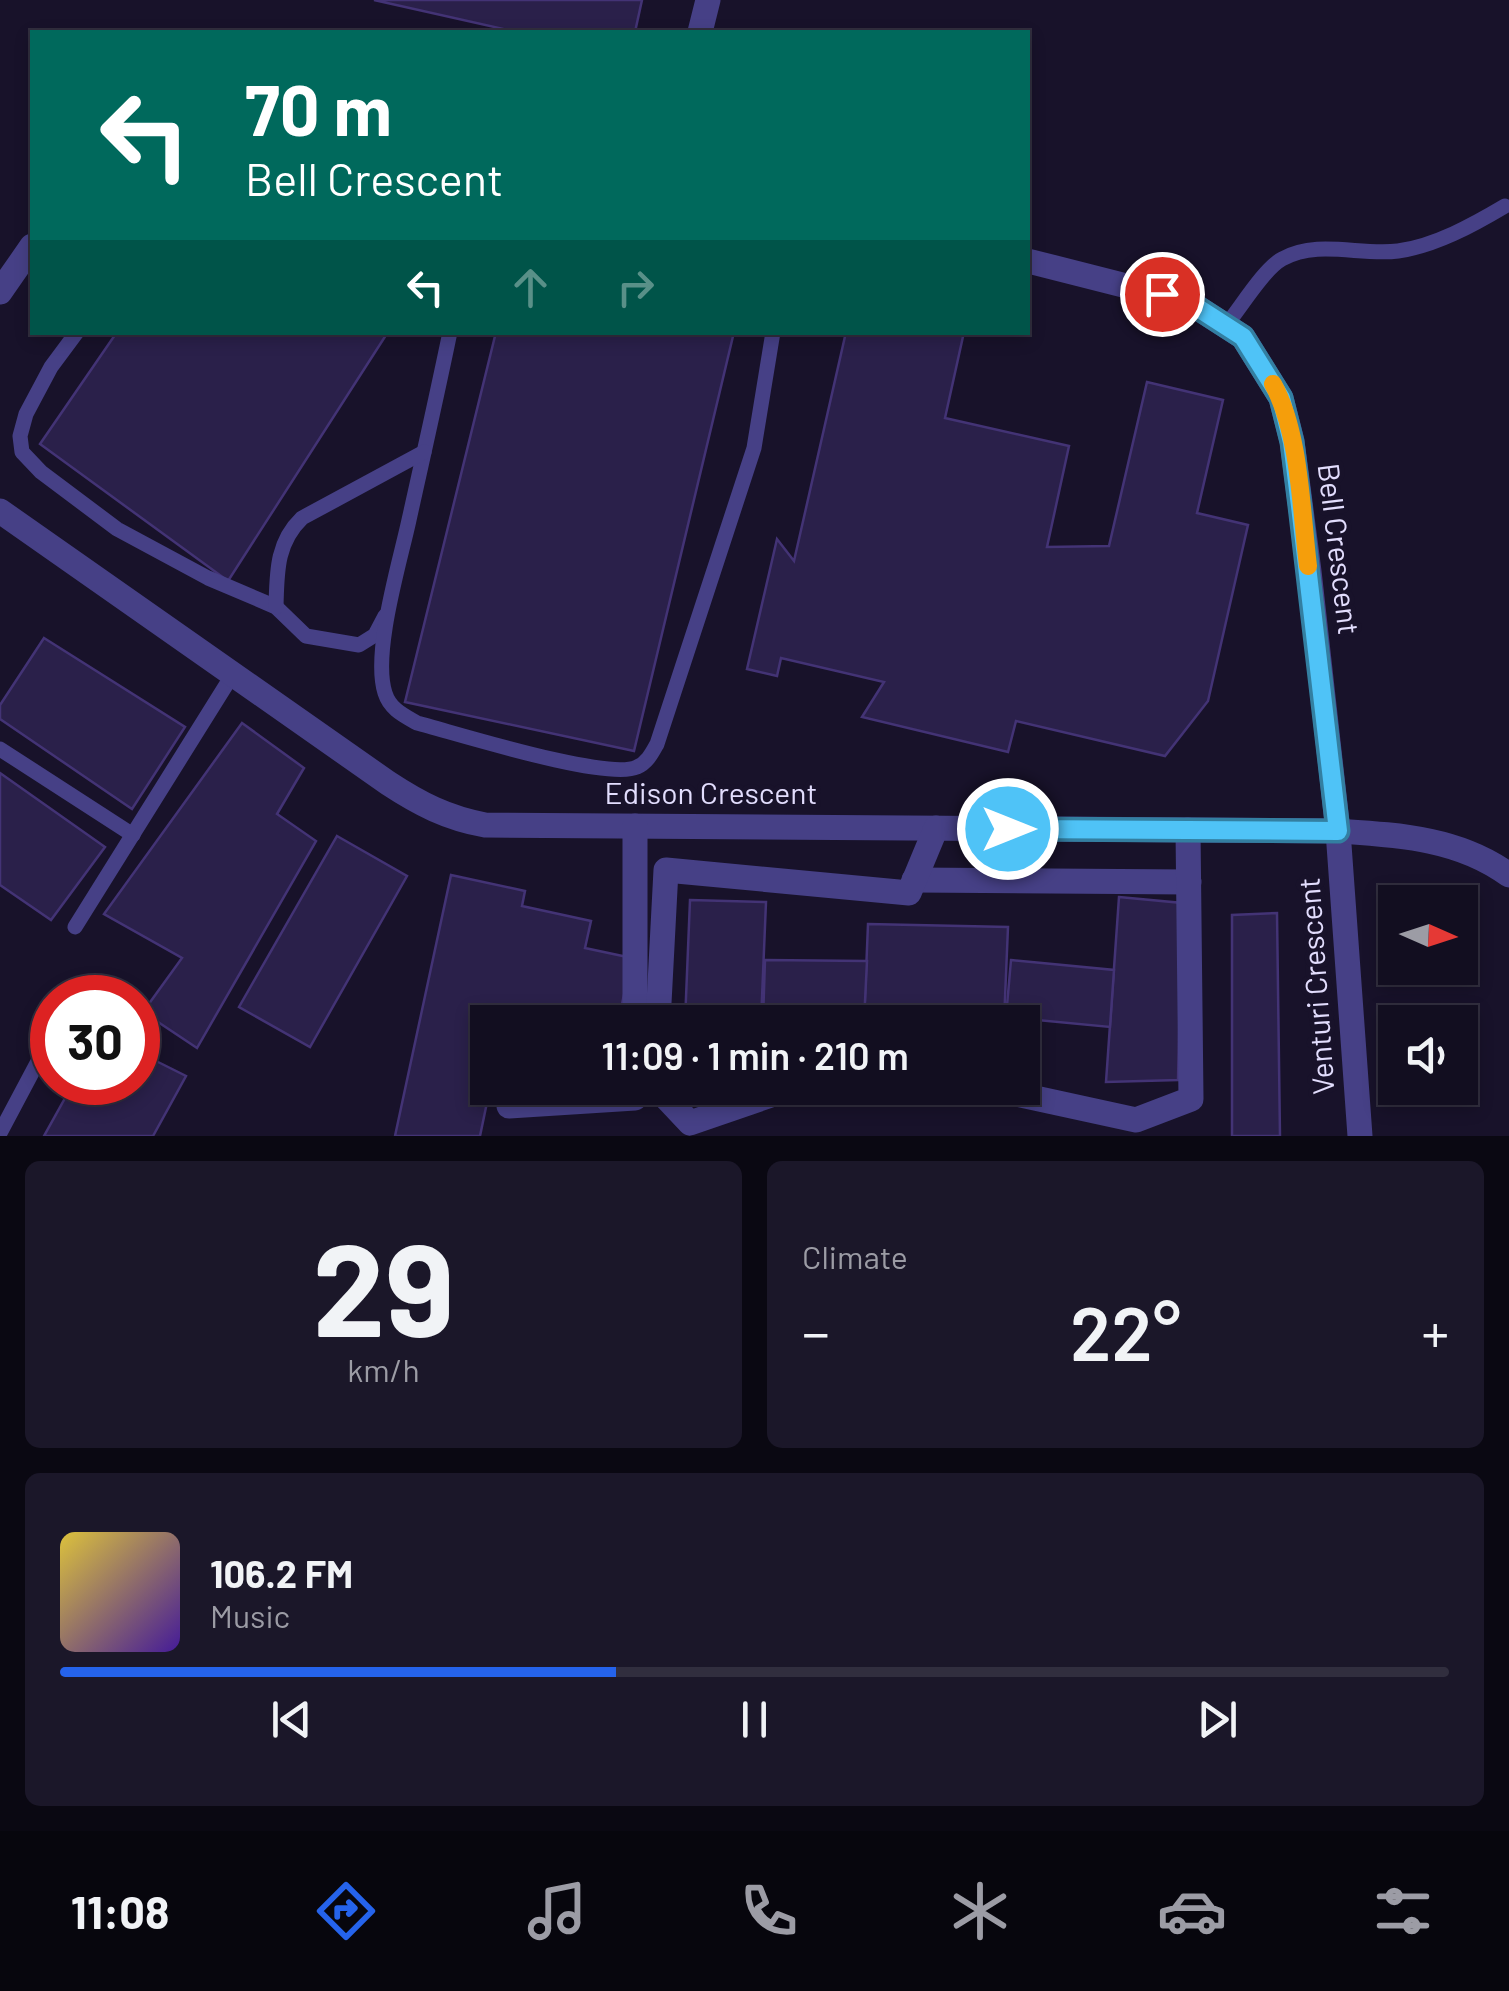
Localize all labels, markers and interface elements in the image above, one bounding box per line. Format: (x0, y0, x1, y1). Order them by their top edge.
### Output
text: 70 m (245, 66, 392, 150)
icon: left (80, 70, 210, 200)
text: Bell Crescent (245, 151, 503, 205)
pin (1120, 252, 1205, 337)
icon: left (398, 260, 453, 315)
icon: ahead (503, 260, 558, 315)
icon: right (608, 260, 663, 315)
icon: arrive (1135, 267, 1190, 322)
street label: Bell Crescent (1312, 461, 1368, 636)
street label: Edison Crescent (605, 774, 817, 810)
position arrow (956, 777, 1060, 881)
street label: Venturi Crescent (1289, 876, 1341, 1096)
north arrow (1378, 885, 1478, 985)
map controls (1378, 885, 1478, 1105)
speed limit sign: 30 (30, 975, 160, 1105)
button: sound (1378, 1005, 1478, 1105)
text: 11:09 · 1 min · 210 m (601, 1032, 909, 1078)
text: 29 (313, 1207, 454, 1363)
text: Climate (802, 1237, 908, 1275)
text: 22° (1070, 1286, 1181, 1376)
text: − (802, 1298, 830, 1364)
text: + (1421, 1298, 1449, 1364)
text: km/h (347, 1350, 420, 1388)
text: 106.2 FM (210, 1550, 353, 1596)
text: Music (210, 1596, 290, 1634)
icon: previous (264, 1692, 319, 1747)
icon: pause (727, 1692, 782, 1747)
icon: next (1190, 1692, 1245, 1747)
icon: directions (311, 1876, 381, 1946)
icon: music (522, 1876, 592, 1946)
icon: phone (734, 1876, 804, 1946)
icon: climate (945, 1876, 1015, 1946)
icon: car (1157, 1876, 1227, 1946)
icon: filters (1368, 1876, 1438, 1946)
text: 11:08 (71, 1884, 169, 1938)

